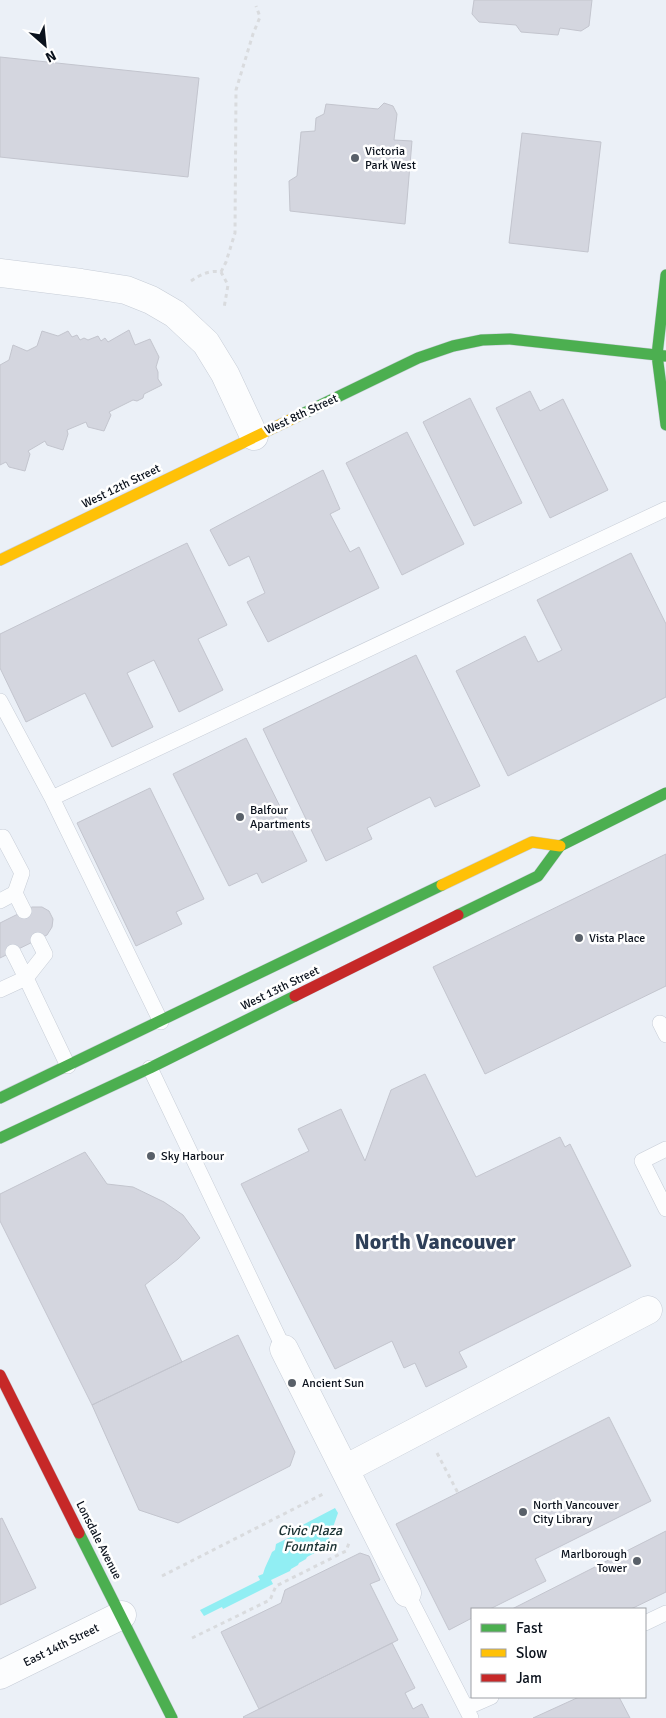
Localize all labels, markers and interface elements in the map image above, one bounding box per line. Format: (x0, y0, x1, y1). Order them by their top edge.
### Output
north arrow (20, 20, 70, 70)
text: N (42, 46, 59, 66)
place label: Victoria Park West (365, 144, 416, 173)
marker: Victoria Park West (349, 152, 361, 164)
street label: West 8th Street (262, 391, 340, 438)
street label: West 12th Street (80, 461, 163, 512)
place label: Balfour Apartments (250, 803, 310, 832)
marker: Balfour Apartments (234, 811, 246, 823)
place label: Vista Place (589, 931, 645, 946)
marker: Vista Place (573, 932, 585, 944)
street label: West 13th Street (239, 963, 322, 1014)
place label: Sky Harbour (161, 1149, 225, 1164)
marker: Sky Harbour (145, 1150, 157, 1162)
district label: North Vancouver (354, 1228, 516, 1255)
place label: Ancient Sun (302, 1376, 364, 1391)
marker: Ancient Sun (286, 1377, 298, 1389)
street label: Lonsdale Avenue (72, 1498, 125, 1582)
place label: North Vancouver City Library (533, 1498, 619, 1527)
marker: North Vancouver City Library (517, 1506, 529, 1518)
water label: Civic Plaza Fountain (278, 1522, 343, 1555)
place label: Marlborough Tower (561, 1547, 628, 1576)
marker: Marlborough Tower (631, 1555, 643, 1567)
legend (471, 1608, 646, 1698)
text: Fast (516, 1619, 543, 1637)
street label: East 14th Street (21, 1621, 102, 1670)
text: Slow (516, 1644, 547, 1662)
text: Jam (516, 1669, 542, 1687)

